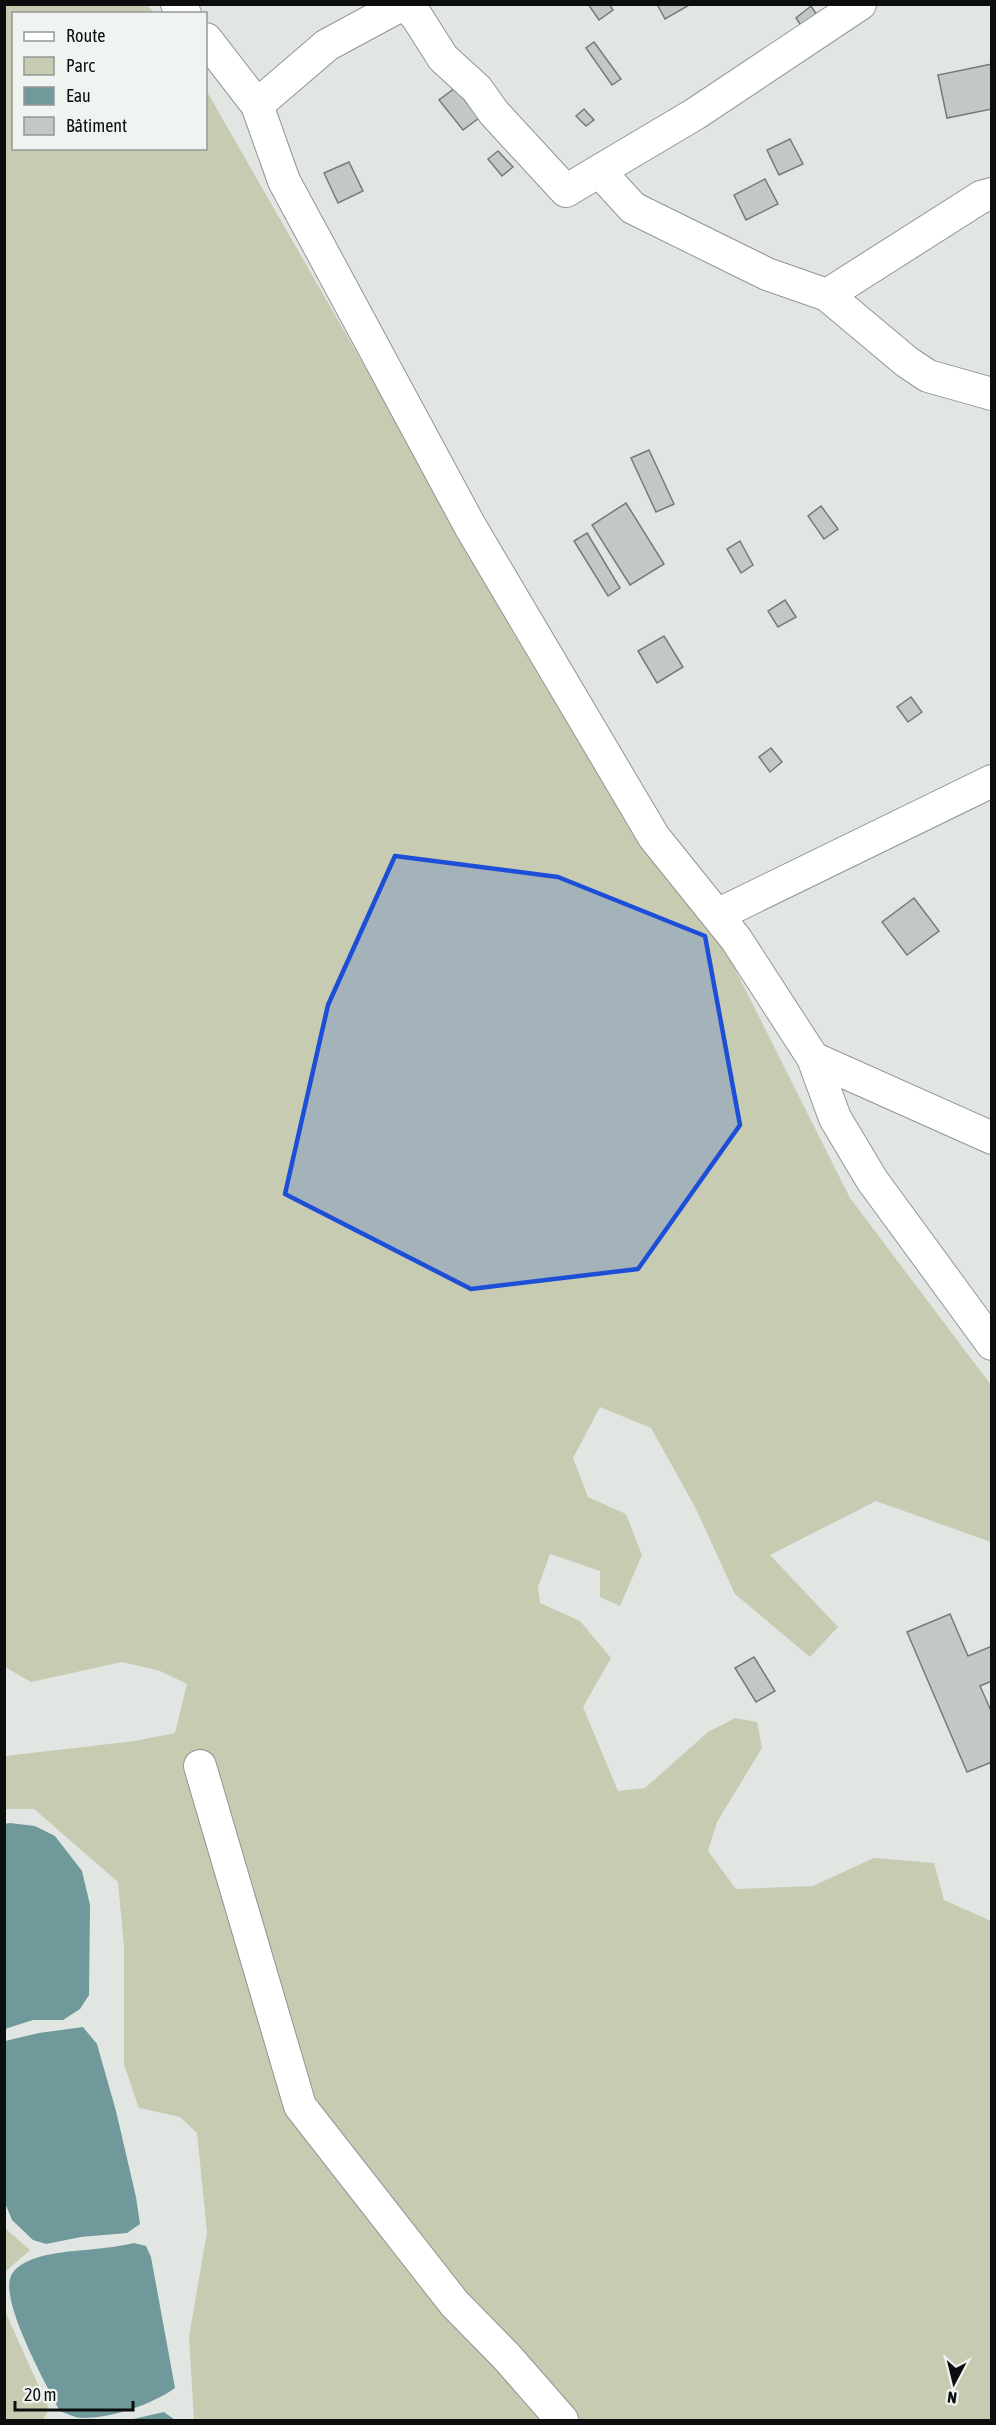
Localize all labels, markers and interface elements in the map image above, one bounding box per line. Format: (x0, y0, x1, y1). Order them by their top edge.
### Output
legend (12, 12, 207, 150)
text: Route (66, 25, 105, 46)
text: Parc (66, 55, 95, 76)
text: Eau (66, 85, 91, 106)
text: Bâtiment (66, 115, 127, 136)
north arrow (924, 2353, 984, 2413)
scale bar (15, 2374, 134, 2412)
text: 20 m (24, 2384, 56, 2405)
text: N (946, 2388, 958, 2407)

